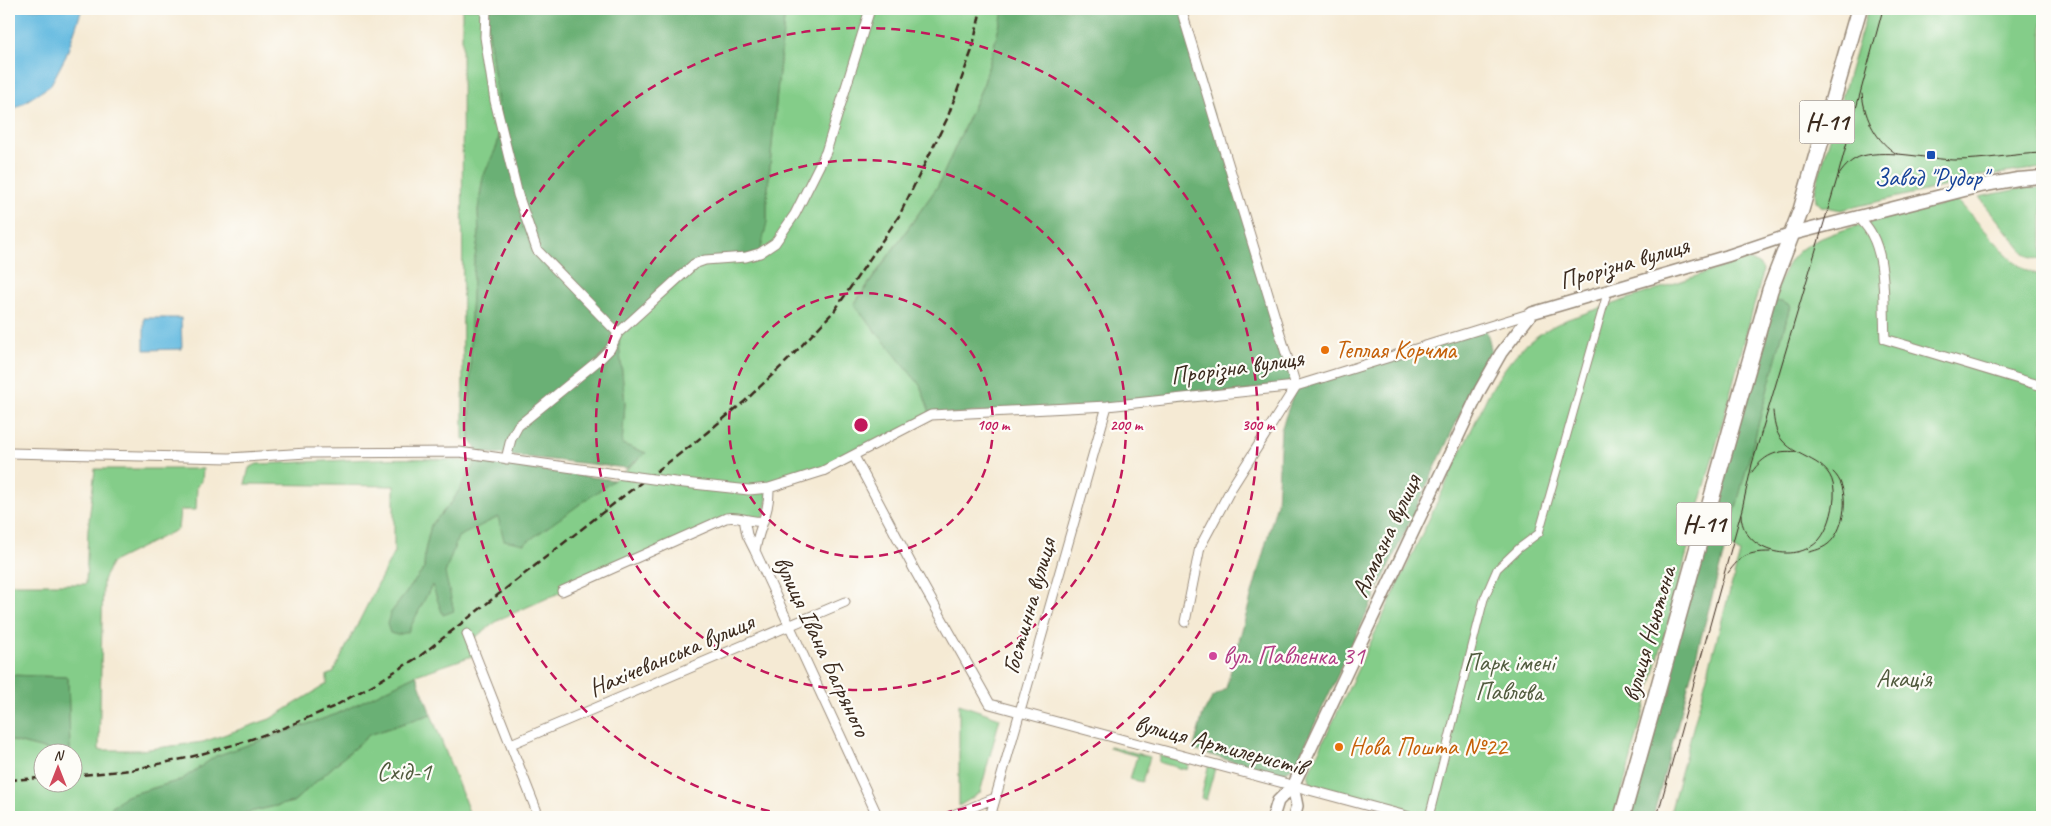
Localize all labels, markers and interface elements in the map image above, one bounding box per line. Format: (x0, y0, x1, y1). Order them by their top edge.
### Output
road number: Н-11 (1800, 100, 1854, 144)
marker: Завод "Рудор" (1925, 149, 1937, 161)
place label: Завод "Рудор" (1874, 162, 1993, 194)
street label: Прорізна вулиця (1555, 229, 1694, 298)
place label: Теплая Корчма (1335, 334, 1458, 366)
street label: Прорізна вулиця (1169, 342, 1307, 393)
marker: Теплая Корчма (1319, 344, 1331, 356)
centre of rings (852, 416, 870, 434)
text: 100 m (977, 416, 1011, 435)
text: 200 m (1110, 416, 1144, 435)
text: 300 m (1242, 416, 1276, 435)
street label: Алмазна вулиця (1344, 468, 1429, 602)
road number: Н-11 (1676, 502, 1732, 546)
street label: Гостинна вулиця (994, 532, 1064, 677)
street label: вулиця Івана Багряного (766, 550, 878, 743)
street label: вулиця Ньютона (1614, 560, 1684, 705)
street label: Нахічеванська вулиця (584, 605, 761, 704)
place label: вул. Павленка 31 (1223, 640, 1367, 672)
park label: Парк імені Павлова (1463, 647, 1558, 708)
marker: вул. Павленка 31 (1207, 650, 1219, 662)
park label: Акація (1876, 663, 1933, 695)
street label: вулиця Артилеристів (1131, 707, 1315, 785)
place label: Нова Пошта №22 (1349, 731, 1509, 763)
marker: Нова Пошта №22 (1333, 741, 1345, 753)
north arrow (32, 744, 82, 794)
text: N (54, 747, 65, 764)
park label: Схід-1 (377, 756, 433, 788)

